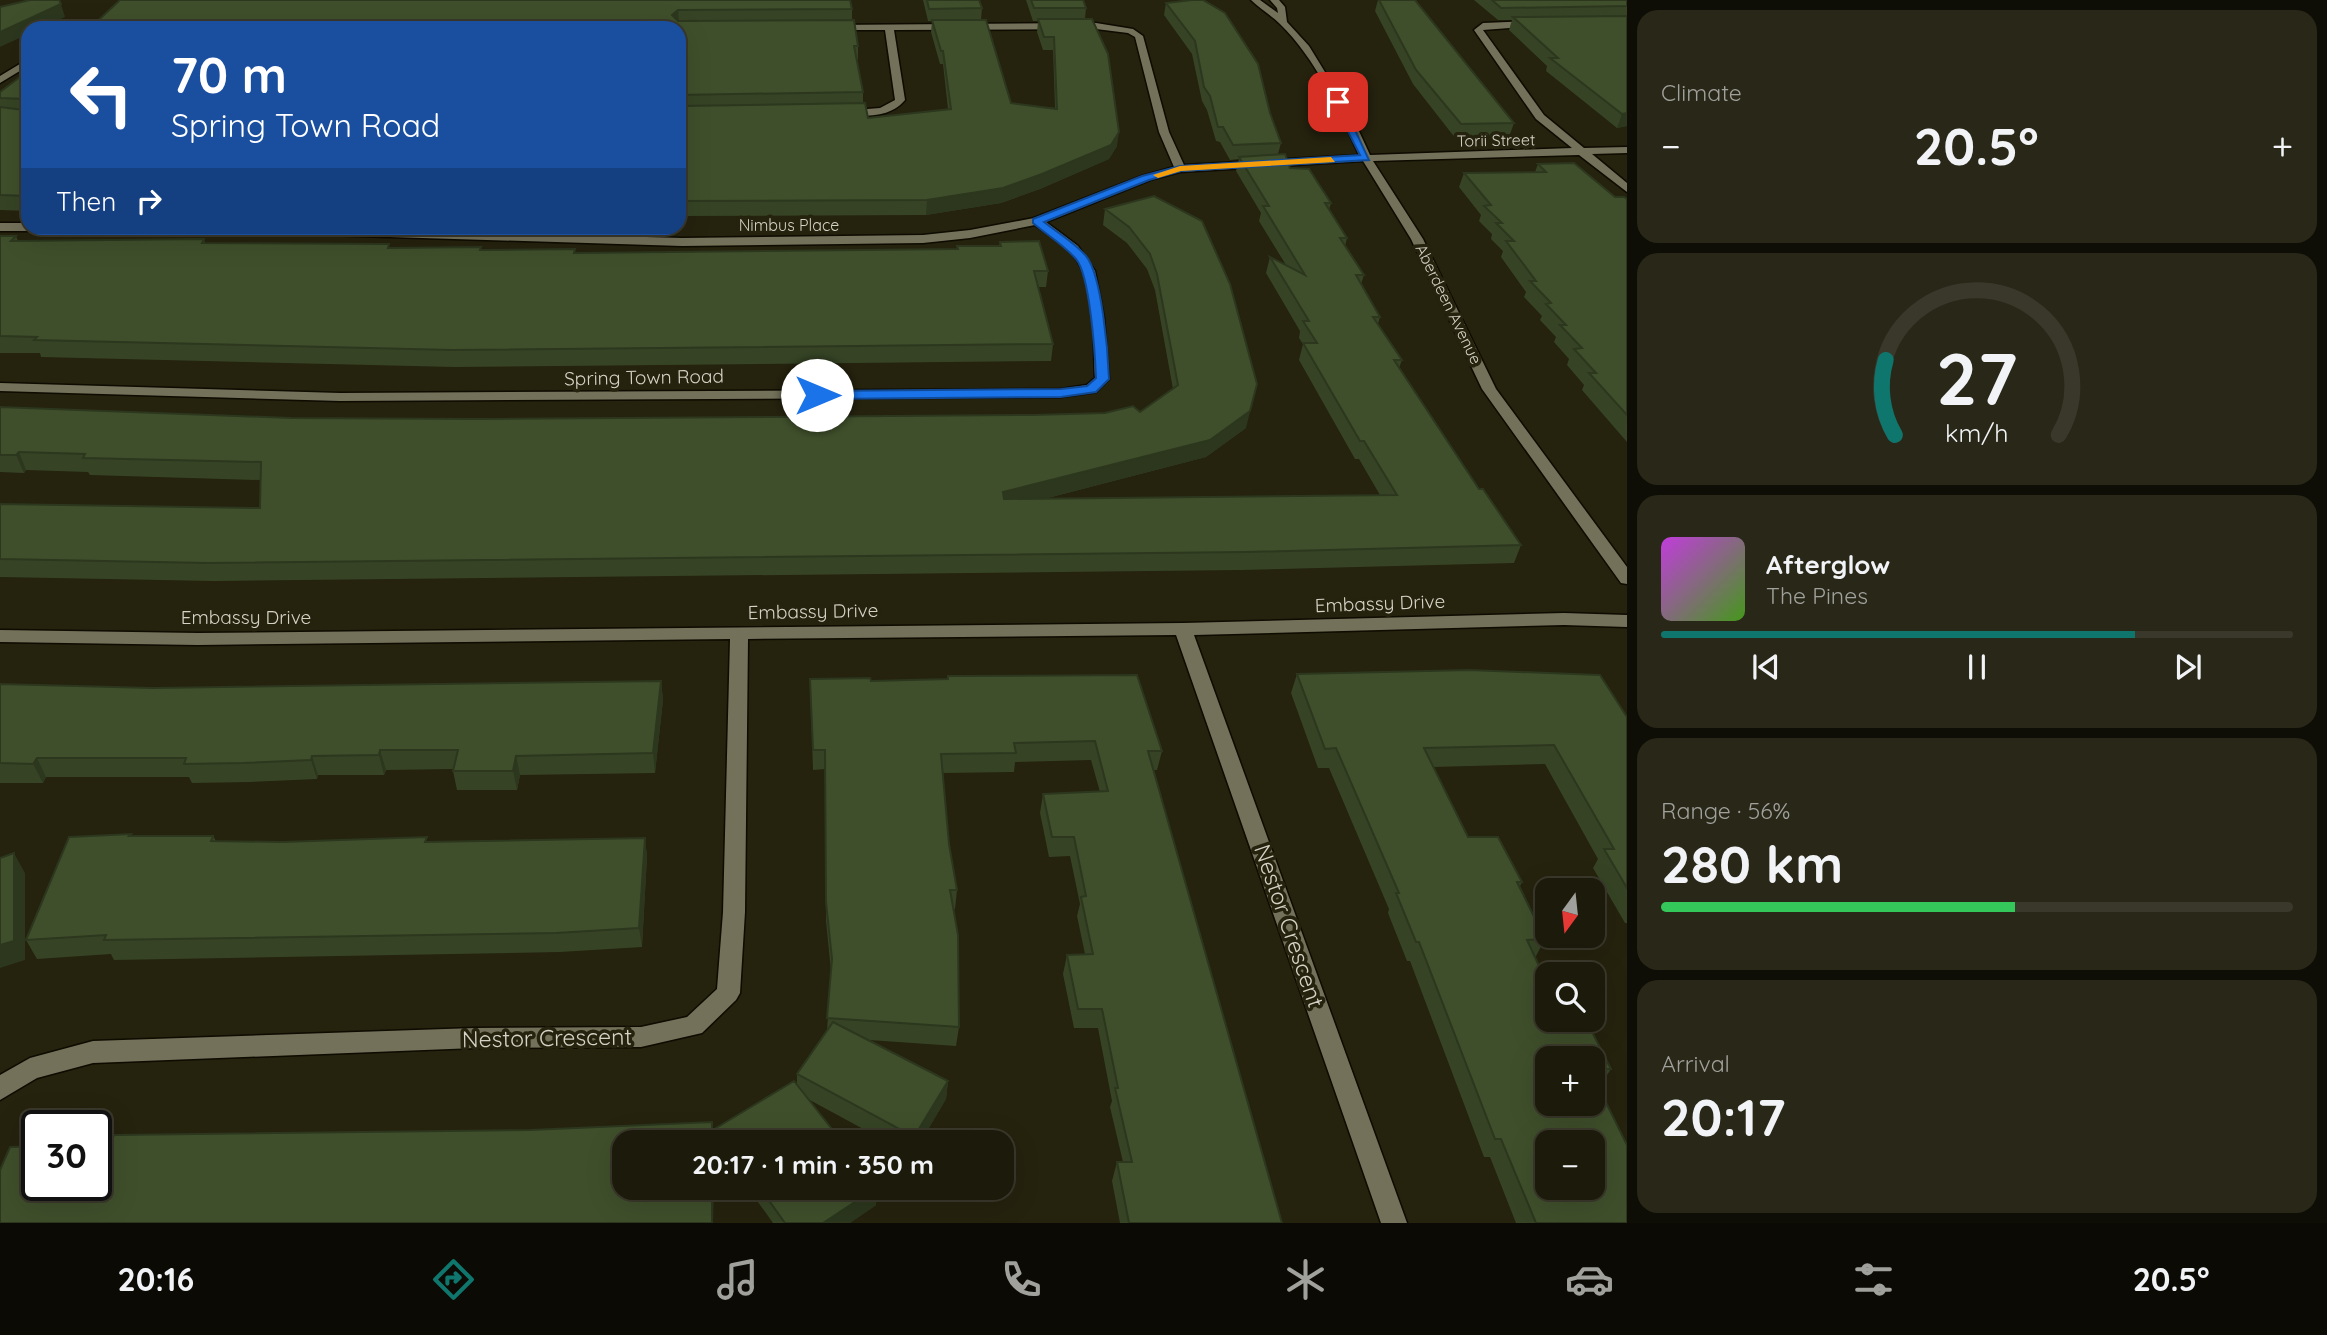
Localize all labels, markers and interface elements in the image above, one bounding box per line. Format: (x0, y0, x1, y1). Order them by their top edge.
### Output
text: 70 m (171, 44, 287, 105)
icon: left (56, 49, 147, 140)
pin (1308, 72, 1368, 132)
text: Climate (1661, 78, 1742, 107)
icon: arrive (1319, 83, 1357, 121)
text: Spring Town Road (171, 105, 440, 145)
text: 20.5° (1914, 113, 2039, 178)
text: − (1661, 122, 1681, 170)
text: + (2272, 122, 2293, 170)
street label: Torii Street (1457, 129, 1535, 151)
icon: right (130, 182, 168, 220)
text: Then (56, 185, 116, 218)
street label: Nimbus Place (739, 215, 839, 235)
street label: Aberdeen Avenue (1411, 241, 1487, 367)
text: 27 (1936, 332, 2018, 423)
position arrow (780, 358, 854, 432)
street label: Spring Town Road (564, 364, 724, 390)
text: km/h (1945, 417, 2009, 448)
text: Afterglow (1766, 548, 1890, 581)
text: The Pines (1766, 581, 1868, 610)
street label: Embassy Drive (1314, 589, 1446, 617)
street label: Embassy Drive (747, 598, 879, 624)
street label: Embassy Drive (181, 605, 311, 629)
icon: previous (1747, 648, 1785, 686)
icon: pause (1958, 648, 1996, 686)
icon: next (2169, 648, 2207, 686)
text: Range · 56% (1661, 796, 1790, 825)
text: 280 km (1661, 831, 1843, 896)
street label: Nestor Crescent (1248, 841, 1331, 1011)
north arrow (1535, 878, 1605, 948)
map controls (1535, 878, 1605, 1200)
button: search (1535, 962, 1605, 1032)
street label: Nestor Crescent (462, 1022, 633, 1053)
button: + (1535, 1046, 1605, 1116)
text: Arrival (1661, 1049, 1730, 1078)
text: 20:17 (1661, 1084, 1786, 1149)
speed limit sign: 30 (21, 1110, 112, 1201)
button: − (1535, 1130, 1605, 1200)
text: 20:17 · 1 min · 350 m (692, 1148, 934, 1181)
icon: directions (429, 1255, 478, 1304)
icon: music (713, 1255, 762, 1304)
icon: phone (997, 1255, 1046, 1304)
icon: climate (1281, 1255, 1330, 1304)
icon: car (1565, 1255, 1614, 1304)
icon: filters (1849, 1255, 1898, 1304)
text: 20:16 (117, 1259, 194, 1299)
text: 20.5° (2133, 1259, 2210, 1299)

